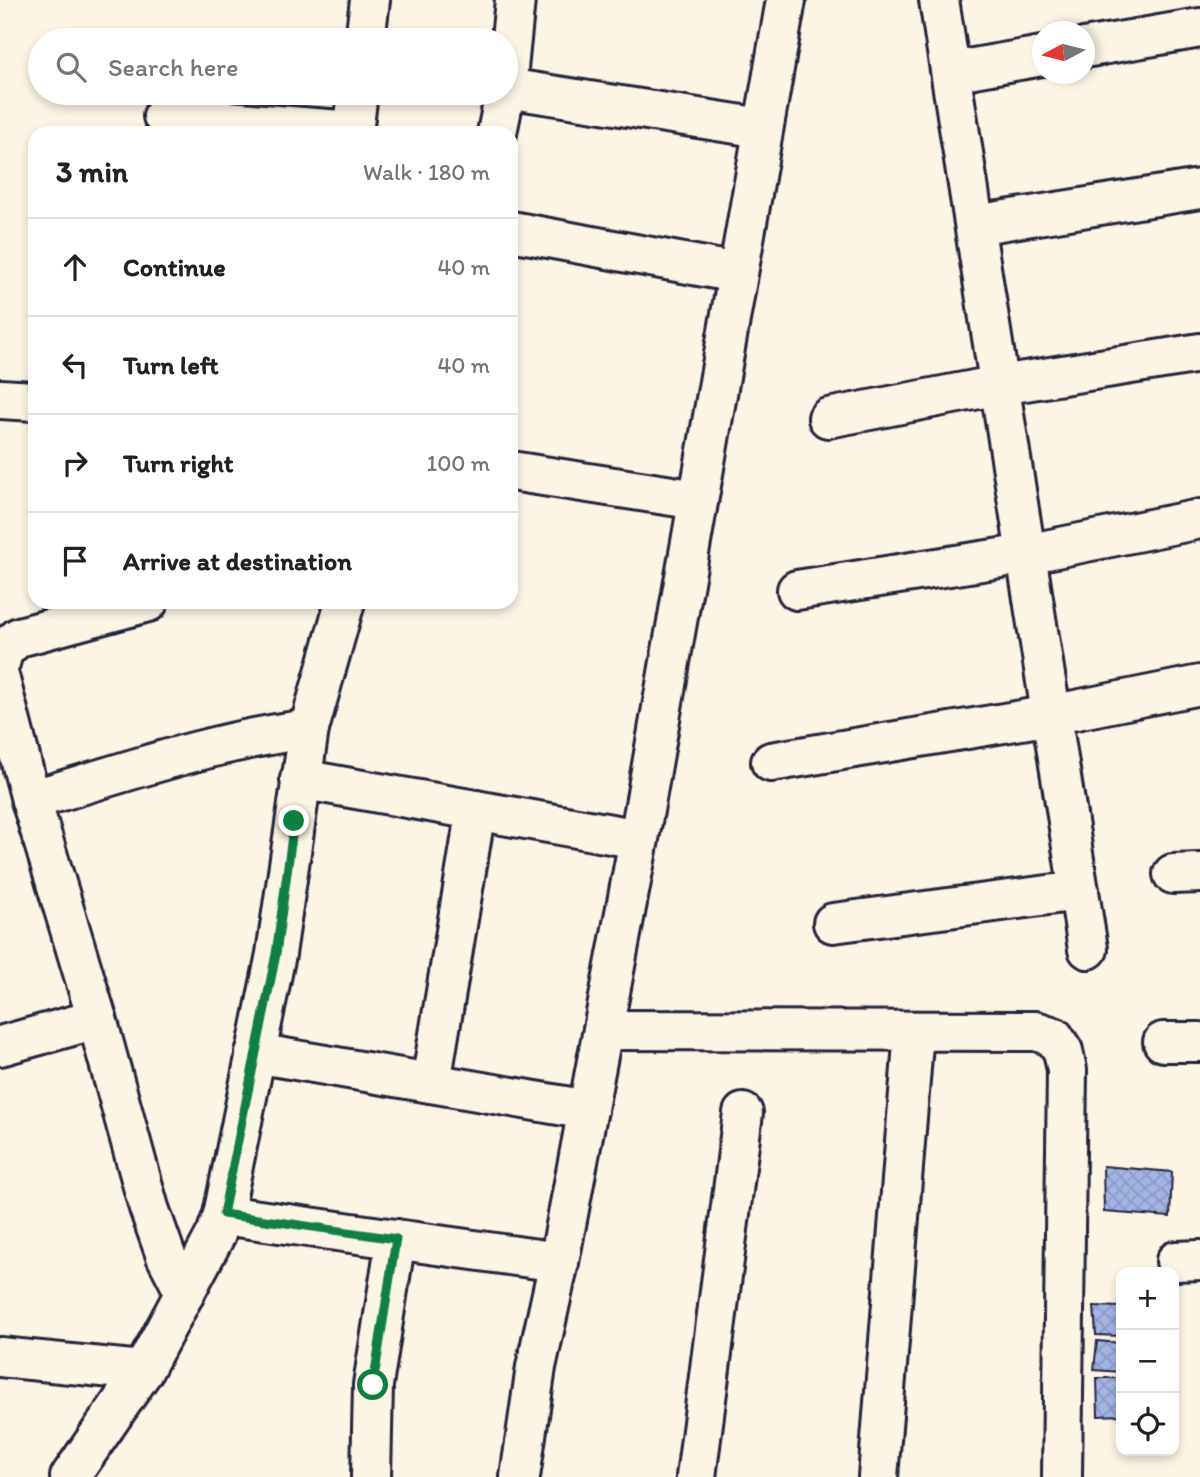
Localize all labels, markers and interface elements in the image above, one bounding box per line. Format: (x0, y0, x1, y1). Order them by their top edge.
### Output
north arrow (1032, 21, 1095, 84)
search box (28, 28, 518, 105)
icon: search (52, 48, 90, 86)
text: Search here (108, 51, 238, 83)
text: 3 min (56, 153, 128, 190)
text: Walk · 180 m (363, 158, 490, 186)
icon: ahead (56, 248, 94, 286)
text: Continue (123, 251, 226, 283)
text: 40 m (437, 253, 490, 281)
icon: left (56, 346, 94, 384)
text: Turn left (123, 349, 219, 381)
text: 40 m (437, 351, 490, 379)
icon: right (56, 444, 94, 482)
text: Turn right (123, 447, 234, 479)
text: 100 m (426, 449, 490, 477)
icon: arrive (56, 542, 94, 580)
text: Arrive at destination (123, 545, 352, 577)
route end (278, 805, 309, 836)
map controls (1116, 1267, 1179, 1456)
button: + (1116, 1267, 1179, 1330)
button: − (1116, 1330, 1179, 1393)
route start (357, 1369, 388, 1400)
button: locate (1116, 1393, 1179, 1456)

